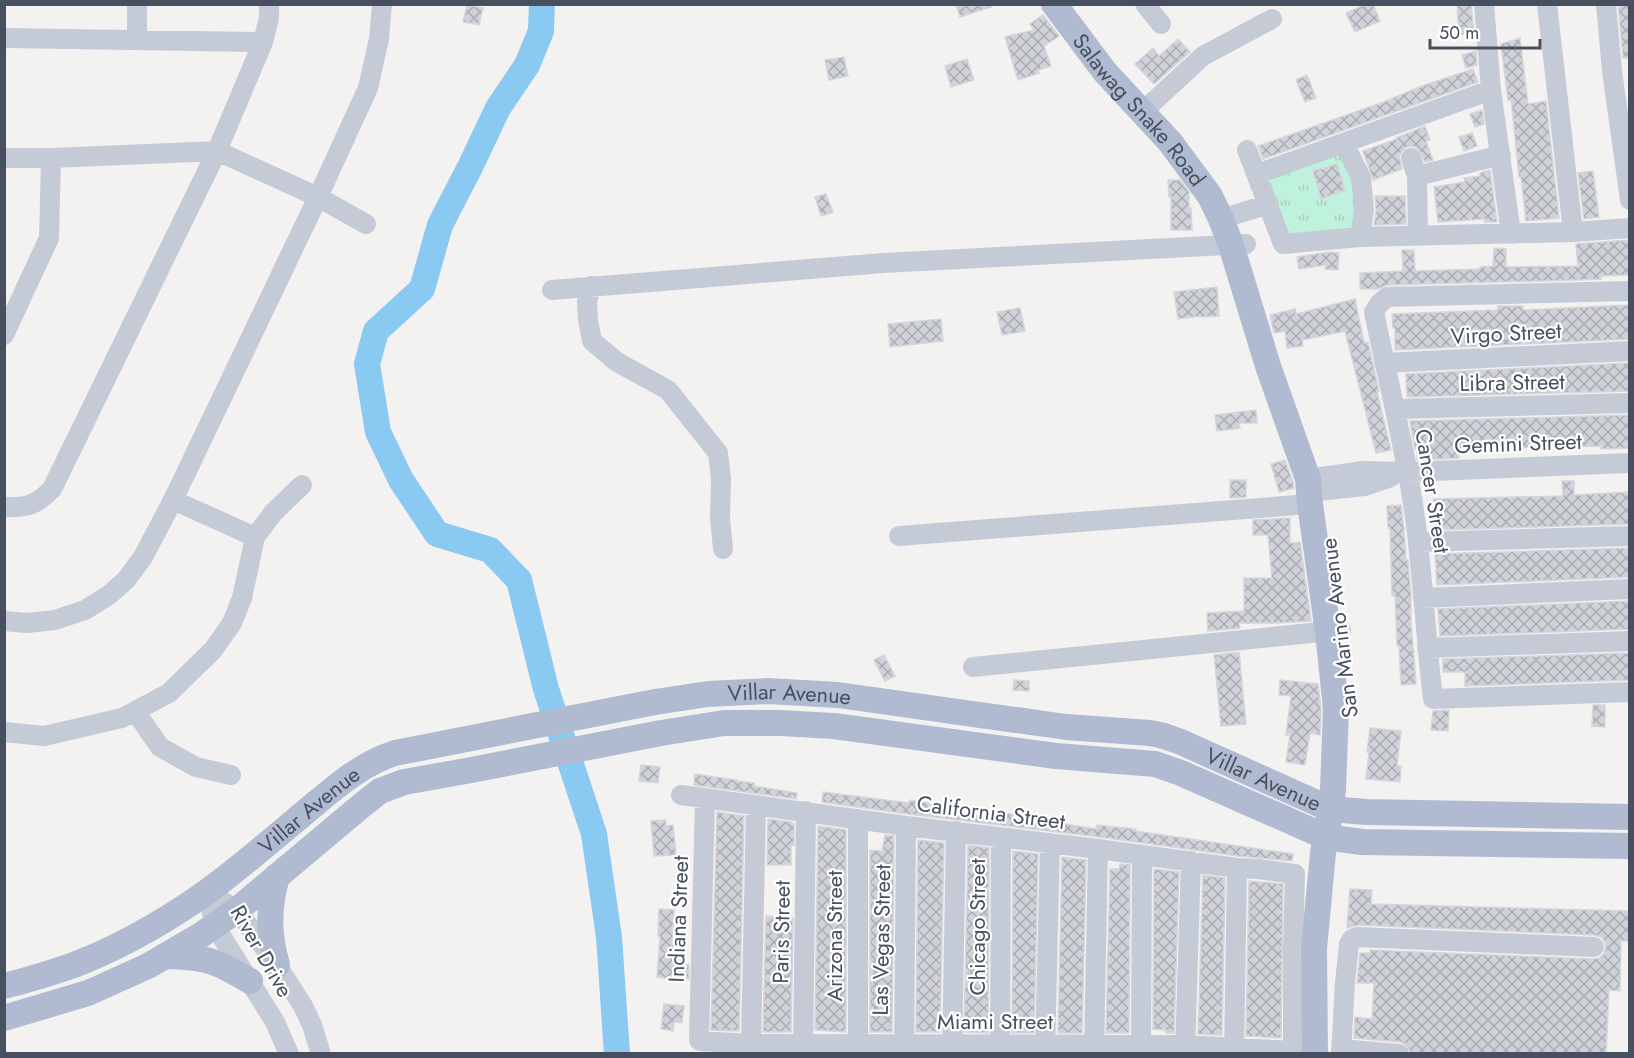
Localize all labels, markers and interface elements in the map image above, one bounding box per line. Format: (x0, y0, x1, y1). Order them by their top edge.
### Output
scale bar (1430, 12, 1540, 50)
text: 50 m (1439, 20, 1479, 46)
street label: Salawag Snake Road (1065, 26, 1213, 193)
street label: Virgo Street (1450, 314, 1563, 352)
street label: Libra Street (1459, 365, 1566, 399)
street label: Gemini Street (1454, 425, 1583, 461)
street label: Cancer Street (1407, 426, 1459, 556)
street label: San Marino Avenue (1312, 536, 1366, 720)
street label: Villar Avenue (727, 675, 853, 713)
street label: Villar Avenue (1201, 739, 1326, 819)
street label: Villar Avenue (251, 758, 366, 862)
street label: California Street (915, 787, 1068, 837)
street label: Indiana Street (660, 854, 696, 983)
street label: Chicago Street (961, 858, 993, 996)
street label: Las Vegas Street (864, 863, 898, 1016)
street label: Arizona Street (818, 870, 850, 1001)
street label: Paris Street (764, 879, 798, 984)
street label: River Drive (223, 899, 301, 1003)
street label: Miami Street (937, 1005, 1054, 1037)

